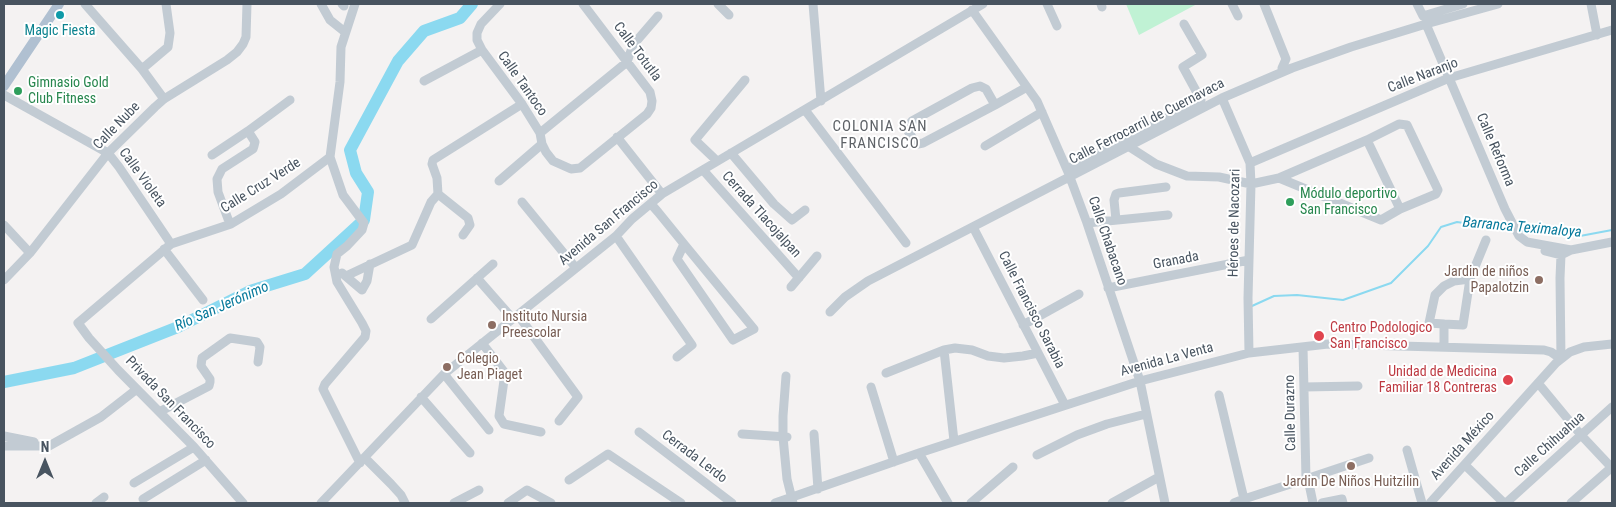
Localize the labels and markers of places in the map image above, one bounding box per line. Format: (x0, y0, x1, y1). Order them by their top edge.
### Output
marker: Magic Fiesta (54, 9, 66, 21)
place label: Magic Fiesta (25, 23, 95, 39)
place label: Gimnasio Gold Club Fitness (28, 75, 109, 108)
marker: Gimnasio Gold Club Fitness (12, 85, 24, 97)
place label: Módulo deportivo San Francisco (1300, 186, 1397, 218)
marker: Módulo deportivo San Francisco (1284, 196, 1296, 208)
place label: Jardin de niños Papalotzin (1444, 264, 1529, 296)
marker: Jardin de niños Papalotzin (1533, 274, 1545, 286)
place label: Instituto Nursia Preescolar (502, 309, 587, 342)
marker: Instituto Nursia Preescolar (486, 319, 498, 331)
place label: Centro Podologico San Francisco (1330, 320, 1432, 352)
marker: Centro Podologico San Francisco (1312, 329, 1326, 343)
place label: Colegio Jean Piaget (457, 351, 522, 384)
marker: Colegio Jean Piaget (441, 361, 453, 373)
place label: Unidad de Medicina Familiar 18 Contreras (1379, 364, 1497, 397)
marker: Unidad de Medicina Familiar 18 Contreras (1501, 373, 1515, 387)
marker: Jardin De Niños Huitzilin (1345, 460, 1357, 472)
place label: Jardin De Niños Huitzilin (1283, 474, 1419, 490)

